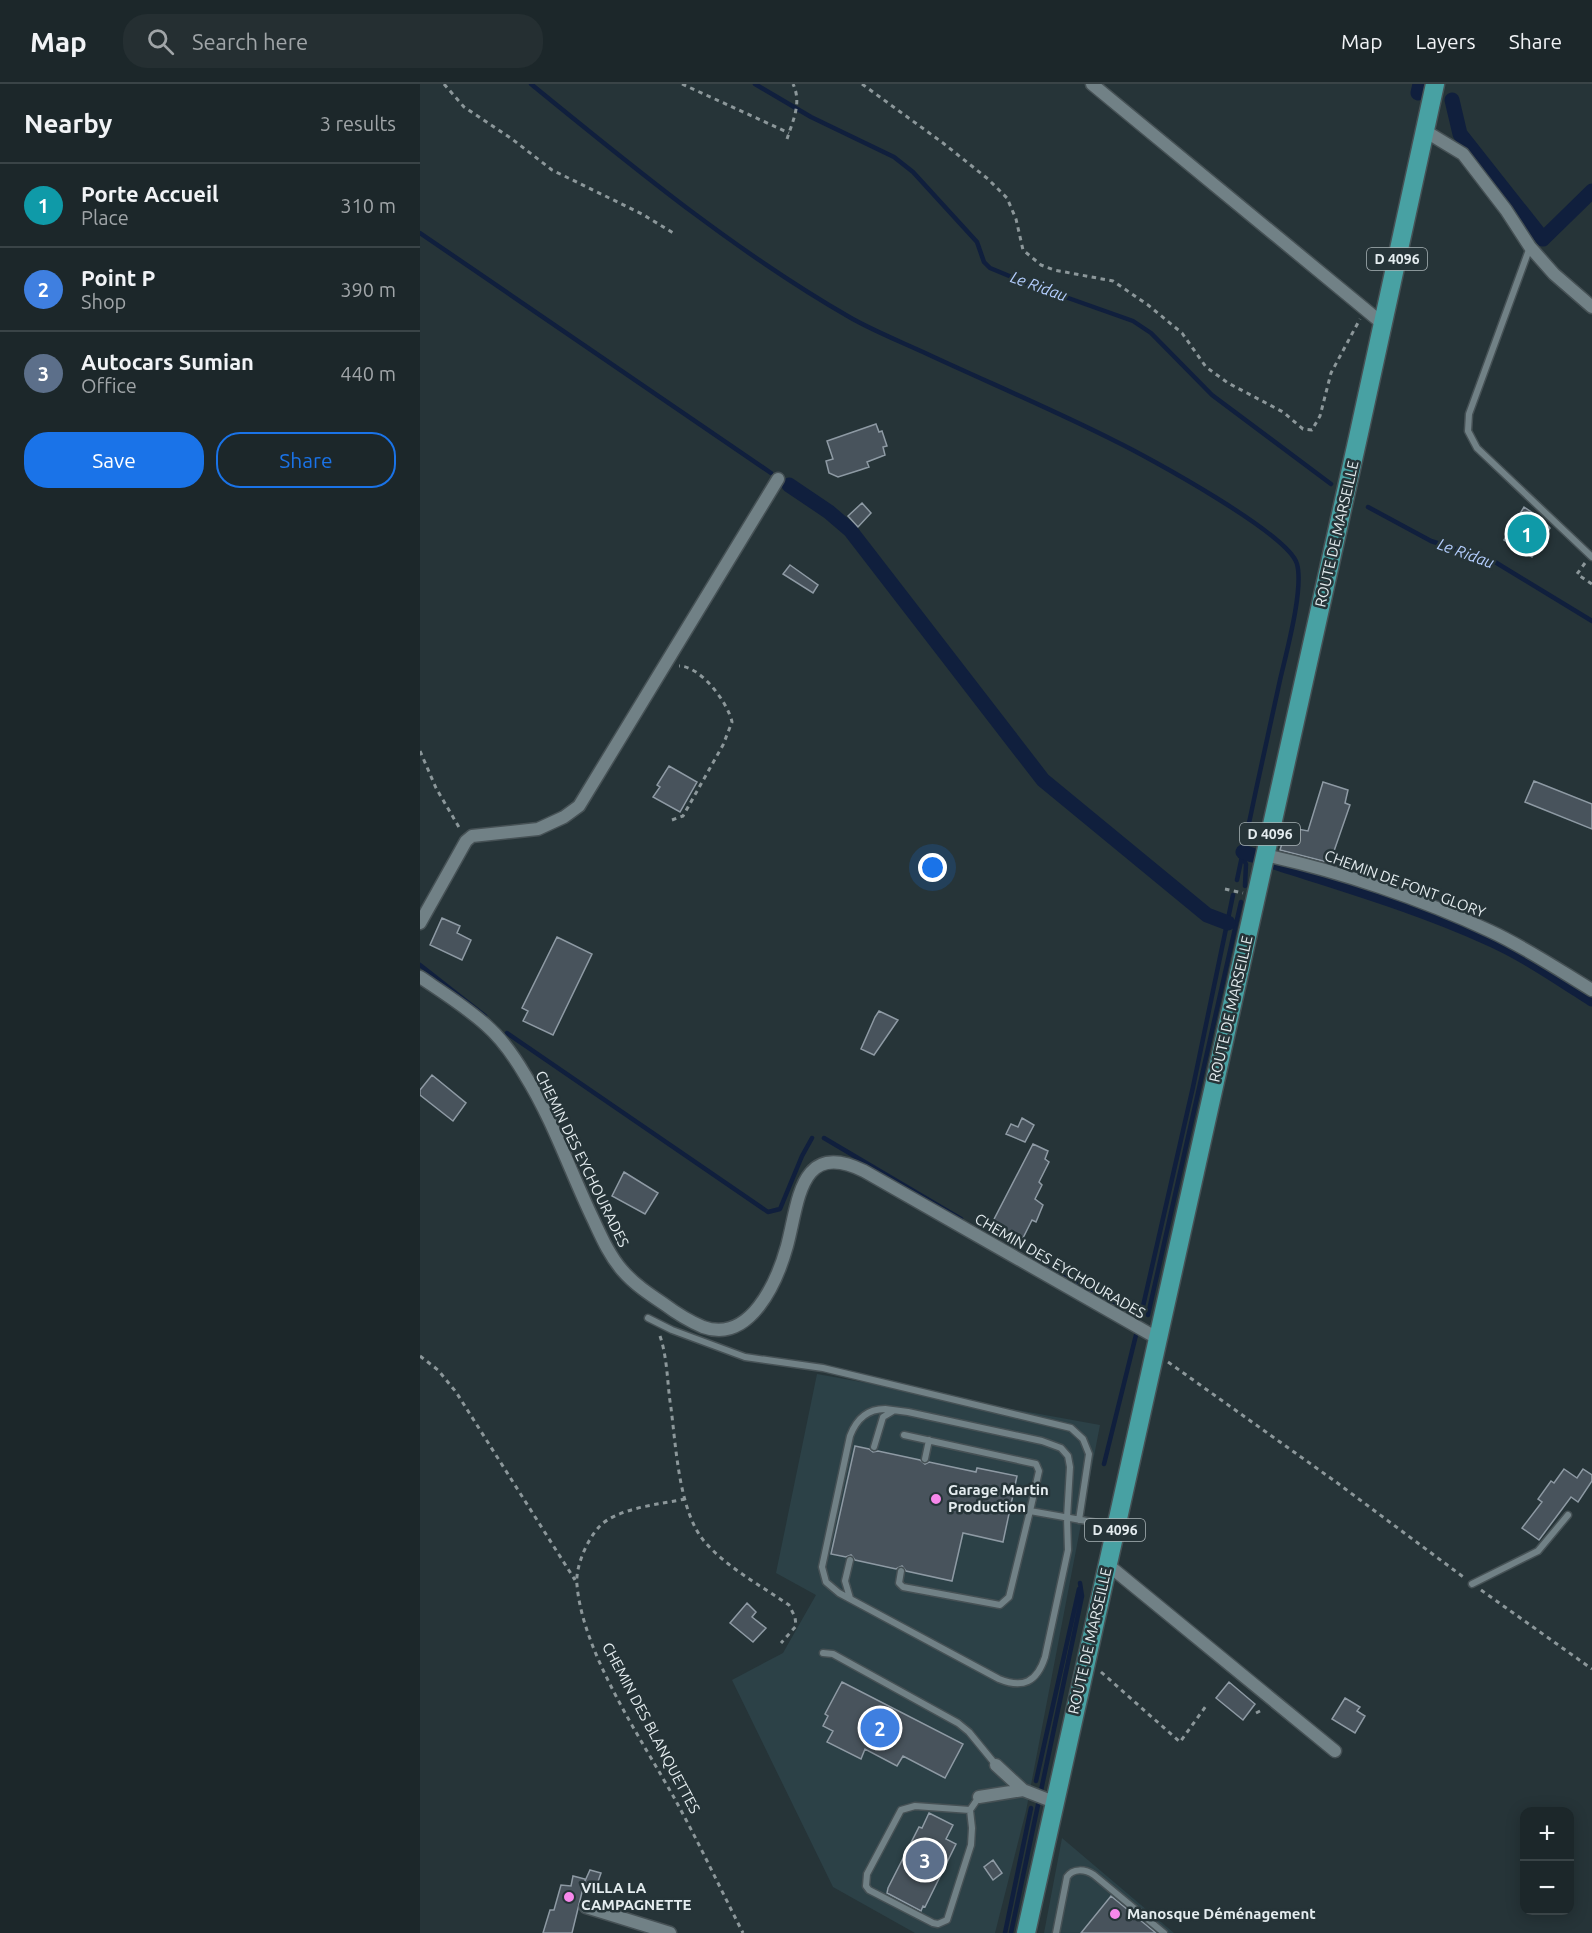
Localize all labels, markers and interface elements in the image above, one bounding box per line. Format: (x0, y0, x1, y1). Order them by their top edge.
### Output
search box (123, 14, 543, 68)
icon: search (144, 25, 177, 58)
text: Map (30, 26, 87, 57)
text: Search here (192, 29, 308, 54)
text: Map (1341, 29, 1382, 53)
text: Layers (1415, 29, 1476, 53)
text: Share (1509, 29, 1562, 53)
text: Nearby (24, 109, 112, 138)
text: 3 results (320, 112, 396, 135)
text: Porte Accueil (81, 181, 219, 206)
text: 1 (38, 194, 49, 217)
text: 310 m (340, 194, 396, 217)
text: Place (81, 206, 129, 229)
road number: D 4096 (1367, 248, 1427, 270)
text: Point P (81, 265, 155, 290)
water label: Le Ridau (1008, 267, 1070, 305)
text: 2 (38, 278, 49, 301)
text: 390 m (340, 278, 396, 301)
text: Shop (81, 290, 126, 313)
text: Autocars Sumian (81, 349, 254, 374)
text: 3 (38, 362, 49, 385)
text: 440 m (340, 362, 396, 385)
text: Office (81, 374, 137, 397)
button: Save (24, 432, 204, 488)
button: Share (216, 432, 396, 488)
street label: ROUTE DE MARSEILLE (1311, 459, 1362, 609)
pin: 1 (1508, 512, 1546, 556)
water label: Le Ridau (1435, 534, 1497, 572)
road number: D 4096 (1240, 823, 1300, 845)
street label: CHEMIN DE FONT GLORY (1322, 846, 1488, 921)
your location (918, 853, 947, 882)
street label: ROUTE DE MARSEILLE (1205, 934, 1256, 1084)
street label: CHEMIN DES EYCHOURADES (532, 1068, 633, 1250)
street label: CHEMIN DES EYCHOURADES (972, 1210, 1149, 1321)
place label: Garage Martin Production (948, 1481, 1049, 1515)
marker: Garage Martin Production (929, 1492, 943, 1506)
road number: D 4096 (1085, 1519, 1145, 1541)
street label: ROUTE DE MARSEILLE (1064, 1566, 1115, 1716)
street label: CHEMIN DES BLANQUETTES (599, 1639, 704, 1816)
pin: 2 (860, 1706, 900, 1750)
map controls (1520, 1807, 1574, 1915)
button: + (1520, 1807, 1574, 1861)
pin: 3 (906, 1838, 944, 1882)
button: − (1520, 1861, 1574, 1915)
place label: VILLA LA CAMPAGNETTE (581, 1879, 692, 1913)
marker: VILLA LA CAMPAGNETTE (562, 1890, 576, 1904)
place label: Manosque Déménagement (1127, 1905, 1316, 1922)
marker: Manosque Déménagement (1108, 1907, 1122, 1921)

